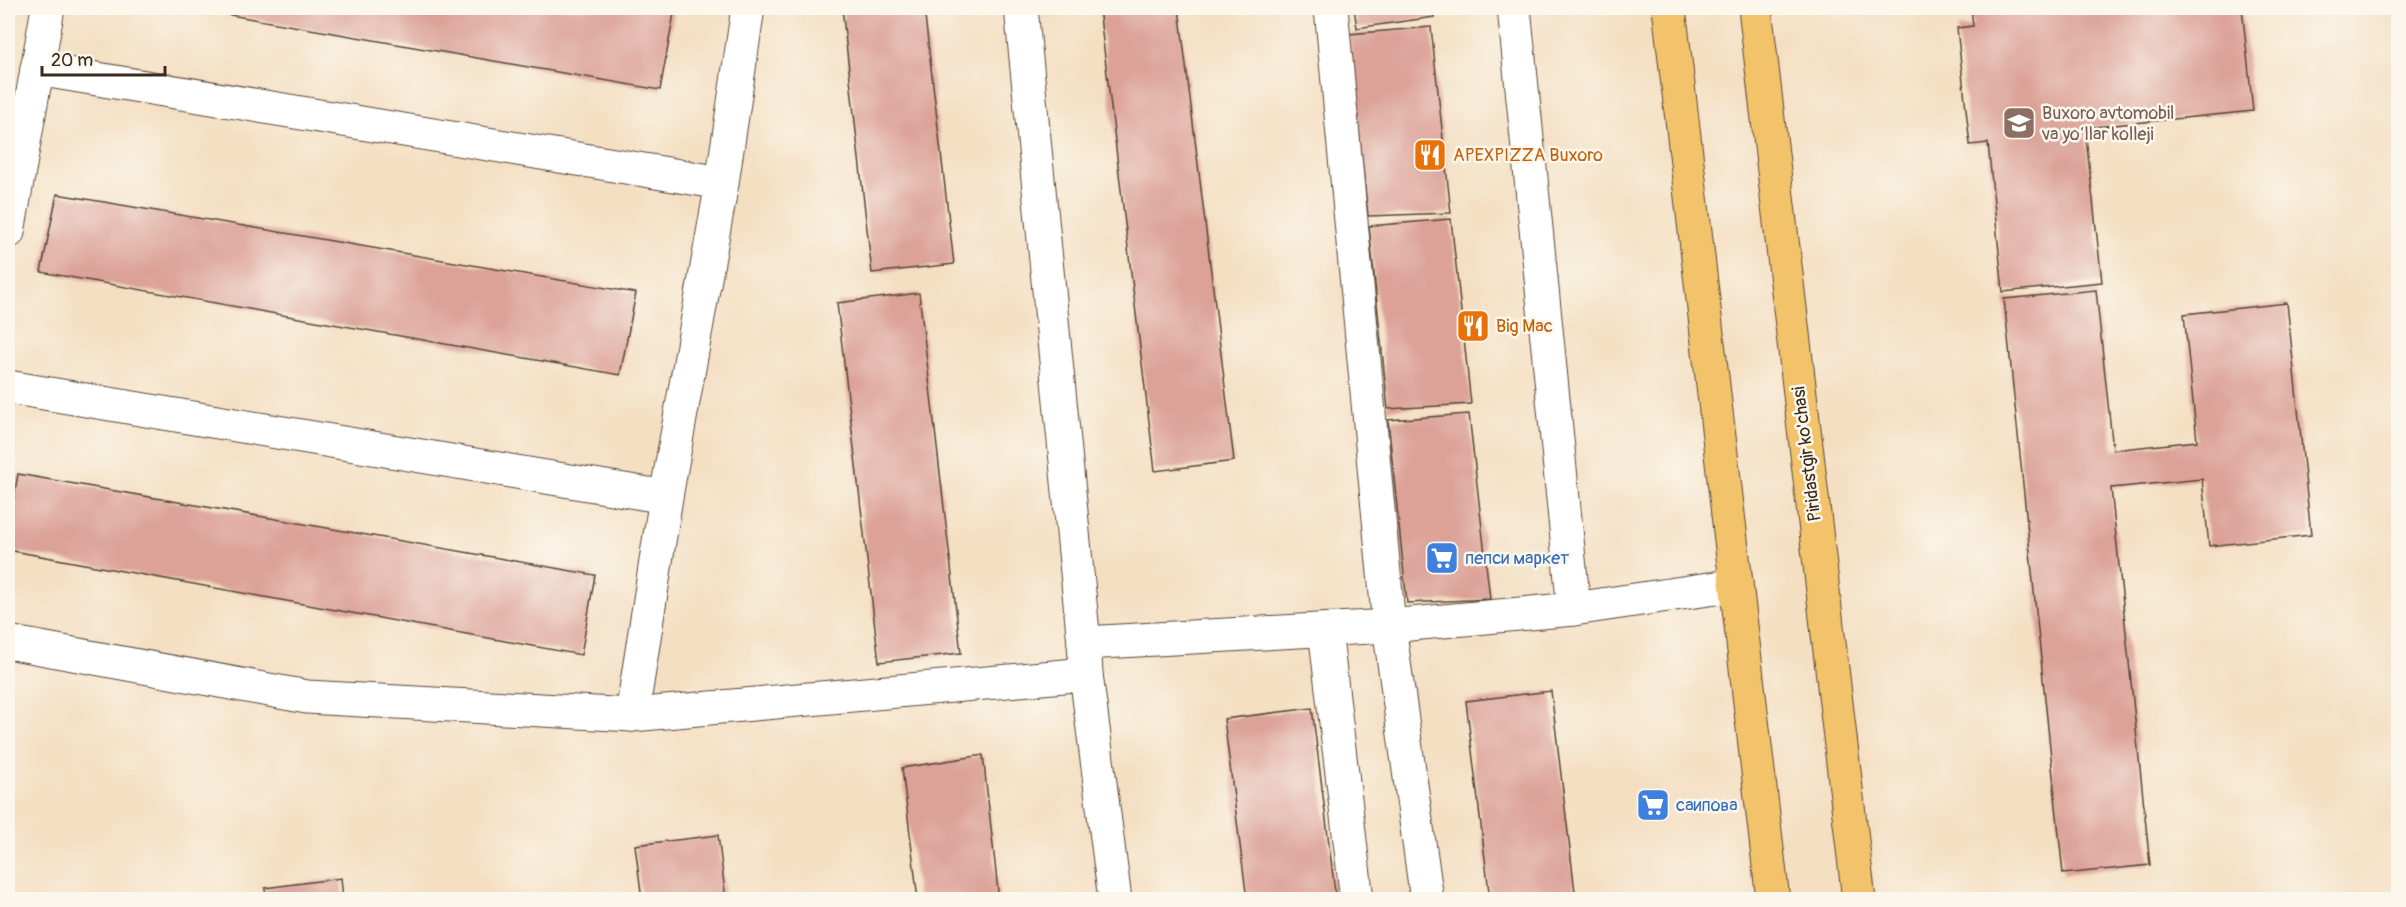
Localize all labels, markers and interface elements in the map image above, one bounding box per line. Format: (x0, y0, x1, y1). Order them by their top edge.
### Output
scale bar (42, 39, 165, 77)
text: 20 m (51, 49, 93, 72)
place label: Buxoro avtomobil va yo‘llar kolleji (2041, 102, 2174, 146)
school or university icon: Buxoro avtomobil va yo‘llar kolleji (2001, 105, 2037, 141)
restaurant icon: APEXPIZZA Buxoro (1412, 137, 1448, 173)
place label: APEXPIZZA Buxoro (1453, 144, 1603, 167)
restaurant icon: Big Mac (1455, 308, 1491, 344)
place label: Big Mac (1496, 315, 1553, 338)
street label: Piridastgir ko'chasi (1787, 385, 1827, 523)
supermarket icon: пепси маркет (1424, 540, 1460, 576)
place label: пепси маркет (1465, 547, 1569, 570)
supermarket icon: саипова (1635, 787, 1671, 823)
place label: саипова (1676, 794, 1738, 817)

